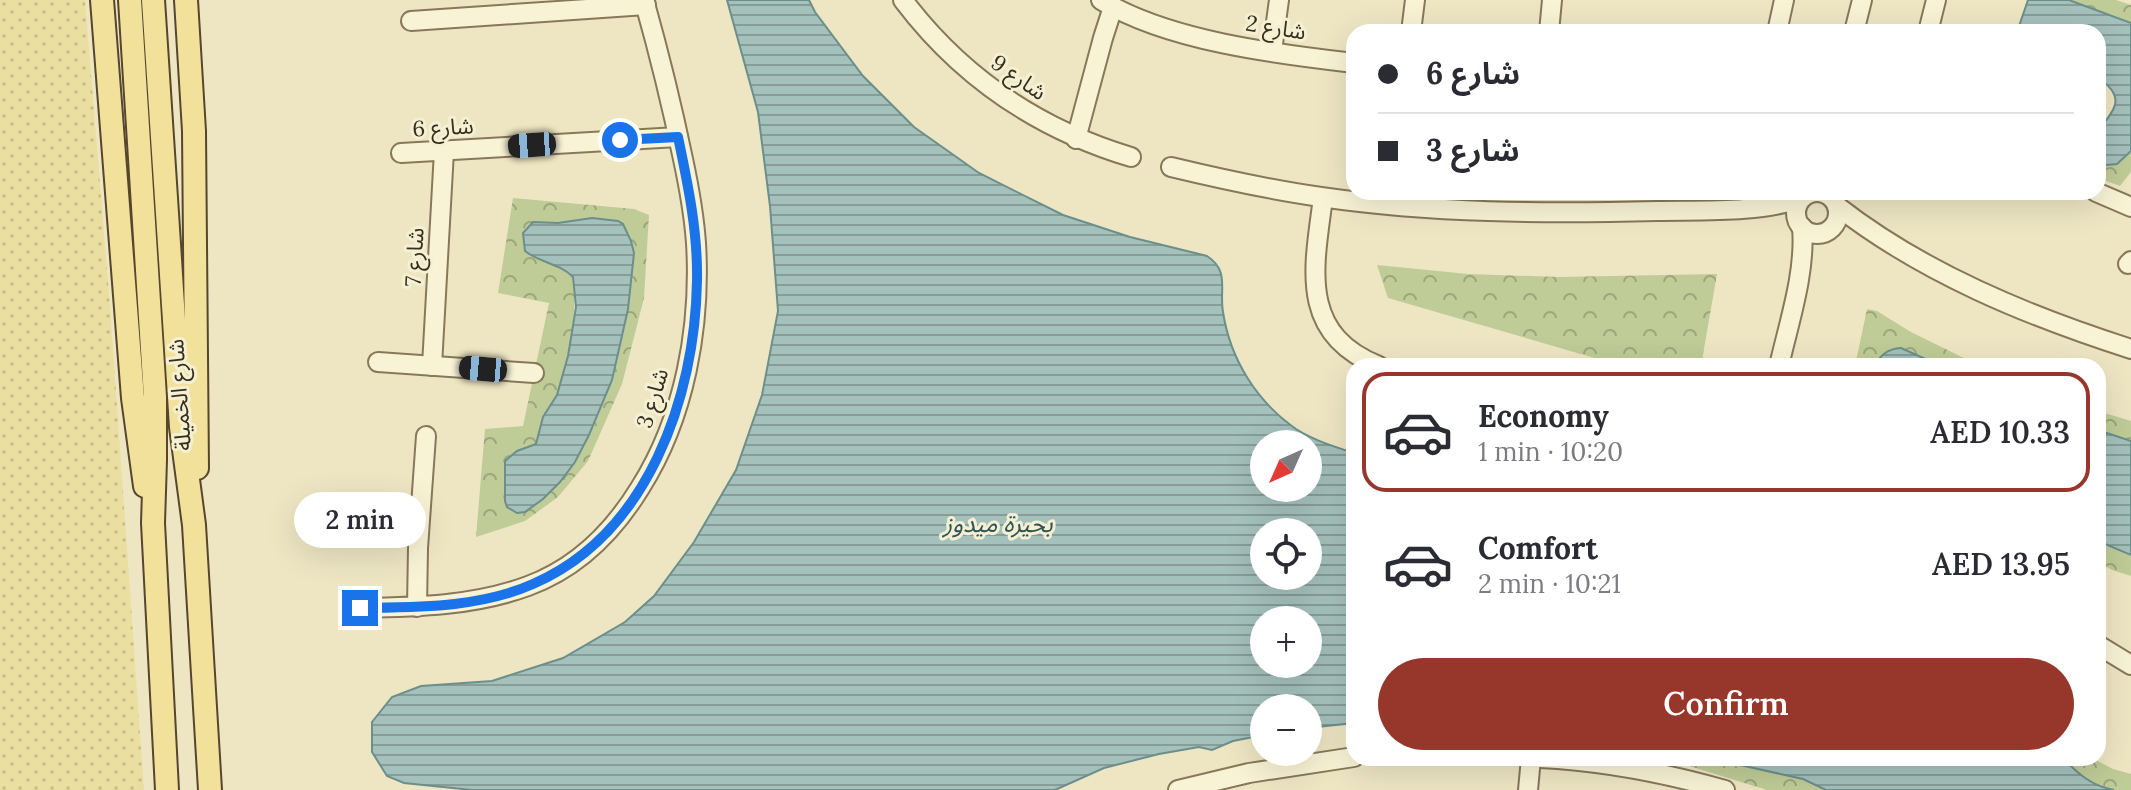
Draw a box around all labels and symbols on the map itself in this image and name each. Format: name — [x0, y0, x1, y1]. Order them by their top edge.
street label: شارع 2 — [1243, 8, 1308, 49]
street label: شارع 9 — [984, 48, 1052, 109]
street label: شارع 6 — [412, 111, 475, 146]
route start — [602, 122, 638, 158]
car — [507, 131, 557, 159]
street label: شارع 7 — [398, 227, 433, 287]
street label: شارع الخميلة — [161, 338, 200, 452]
car — [458, 355, 508, 383]
street label: شارع 3 — [630, 365, 677, 432]
north arrow — [1250, 430, 1322, 502]
callout: 2 min — [294, 492, 426, 548]
water label: بحيرة ميدوز — [941, 508, 1053, 539]
route end — [342, 590, 378, 626]

